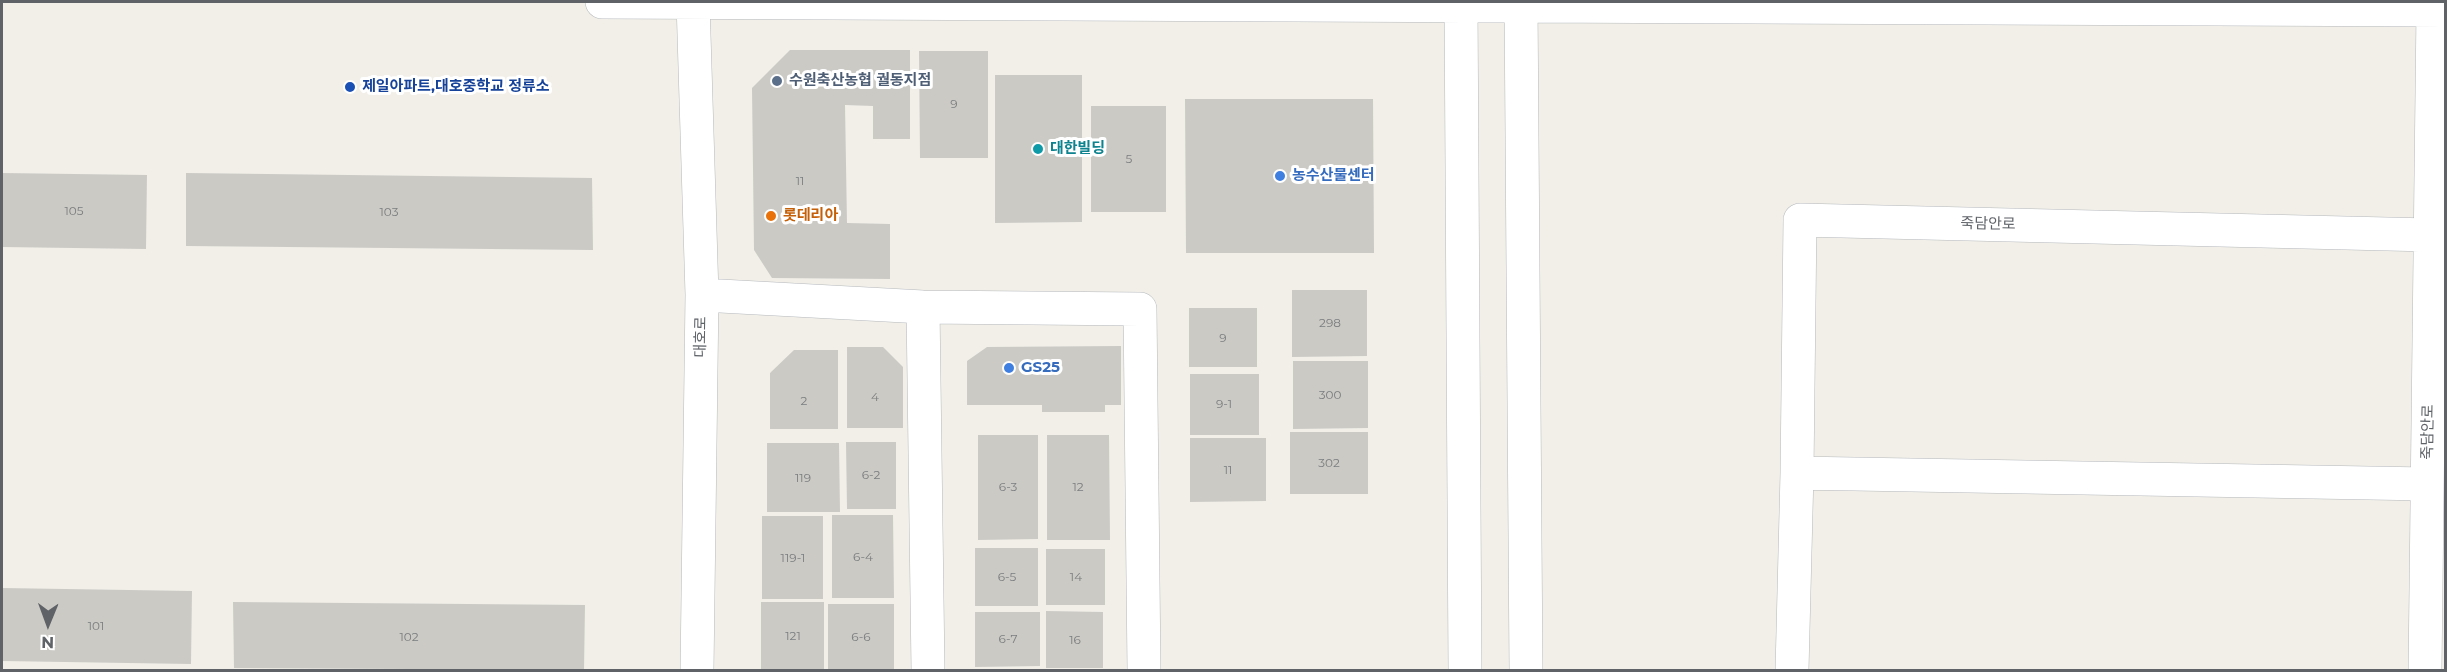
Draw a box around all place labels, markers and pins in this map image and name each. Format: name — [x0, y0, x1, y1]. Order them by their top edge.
place label: 수원축산농협 궐동지점 — [789, 72, 931, 90]
marker: 수원축산농협 궐동지점 — [770, 74, 784, 88]
place label: 제일아파트,대호중학교 정류소 — [362, 78, 550, 96]
marker: 제일아파트,대호중학교 정류소 — [343, 80, 357, 94]
place label: 대한빌딩 — [1050, 140, 1105, 158]
marker: 대한빌딩 — [1031, 142, 1045, 156]
place label: 농수산물센터 — [1292, 167, 1375, 185]
marker: 농수산물센터 — [1273, 169, 1287, 183]
place label: 롯데리아 — [783, 207, 838, 225]
marker: 롯데리아 — [764, 209, 778, 223]
place label: GS25 — [1021, 359, 1060, 377]
marker: GS25 — [1002, 361, 1016, 375]

